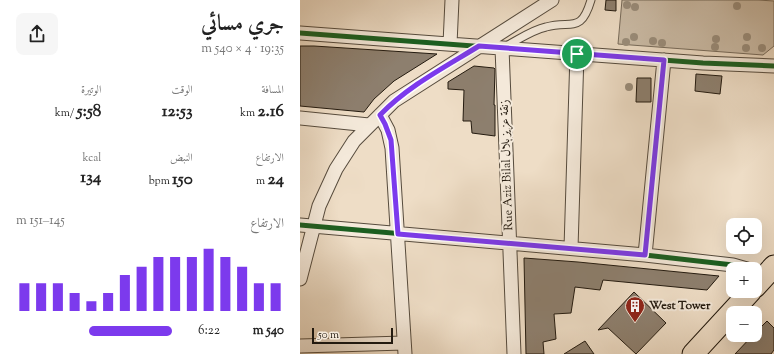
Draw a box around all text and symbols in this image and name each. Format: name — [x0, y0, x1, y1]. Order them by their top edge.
text: جري مسائي — [201, 9, 284, 41]
button: share — [16, 13, 58, 55]
pin — [560, 37, 594, 71]
text: 19:35 · 4 × 540 m — [201, 40, 284, 58]
icon: arrive — [566, 43, 588, 65]
text: الوتيرة — [81, 82, 101, 98]
text: الوقت — [172, 82, 193, 98]
text: المسافة — [262, 82, 284, 98]
street label: Rue Aziz Bilal زنقة عزيز بلال — [496, 99, 518, 231]
text: 5:58 — [77, 100, 101, 124]
text: 12:53 — [162, 100, 193, 124]
text: 2.16 — [258, 100, 284, 124]
text: /km — [55, 105, 77, 121]
text: km — [240, 105, 258, 121]
text: kcal — [82, 150, 101, 166]
text: النبض — [170, 150, 193, 166]
text: الارتفاع — [255, 150, 284, 166]
text: 134 — [80, 166, 101, 190]
text: 150 — [172, 168, 193, 192]
text: 24 — [267, 168, 284, 192]
text: bpm — [149, 173, 172, 189]
text: m — [256, 173, 267, 189]
text: 145–151 m — [16, 212, 65, 230]
text: الارتفاع — [250, 215, 284, 233]
map controls — [726, 218, 762, 342]
button: locate — [726, 218, 762, 254]
button: + — [726, 262, 762, 298]
building icon: West Tower — [624, 295, 646, 323]
place label: West Tower — [648, 297, 711, 315]
button: − — [726, 306, 762, 342]
text: 6:22 — [198, 322, 220, 340]
text: 540 m — [253, 322, 284, 340]
scale bar — [312, 326, 393, 345]
text: 50 m — [318, 327, 339, 343]

